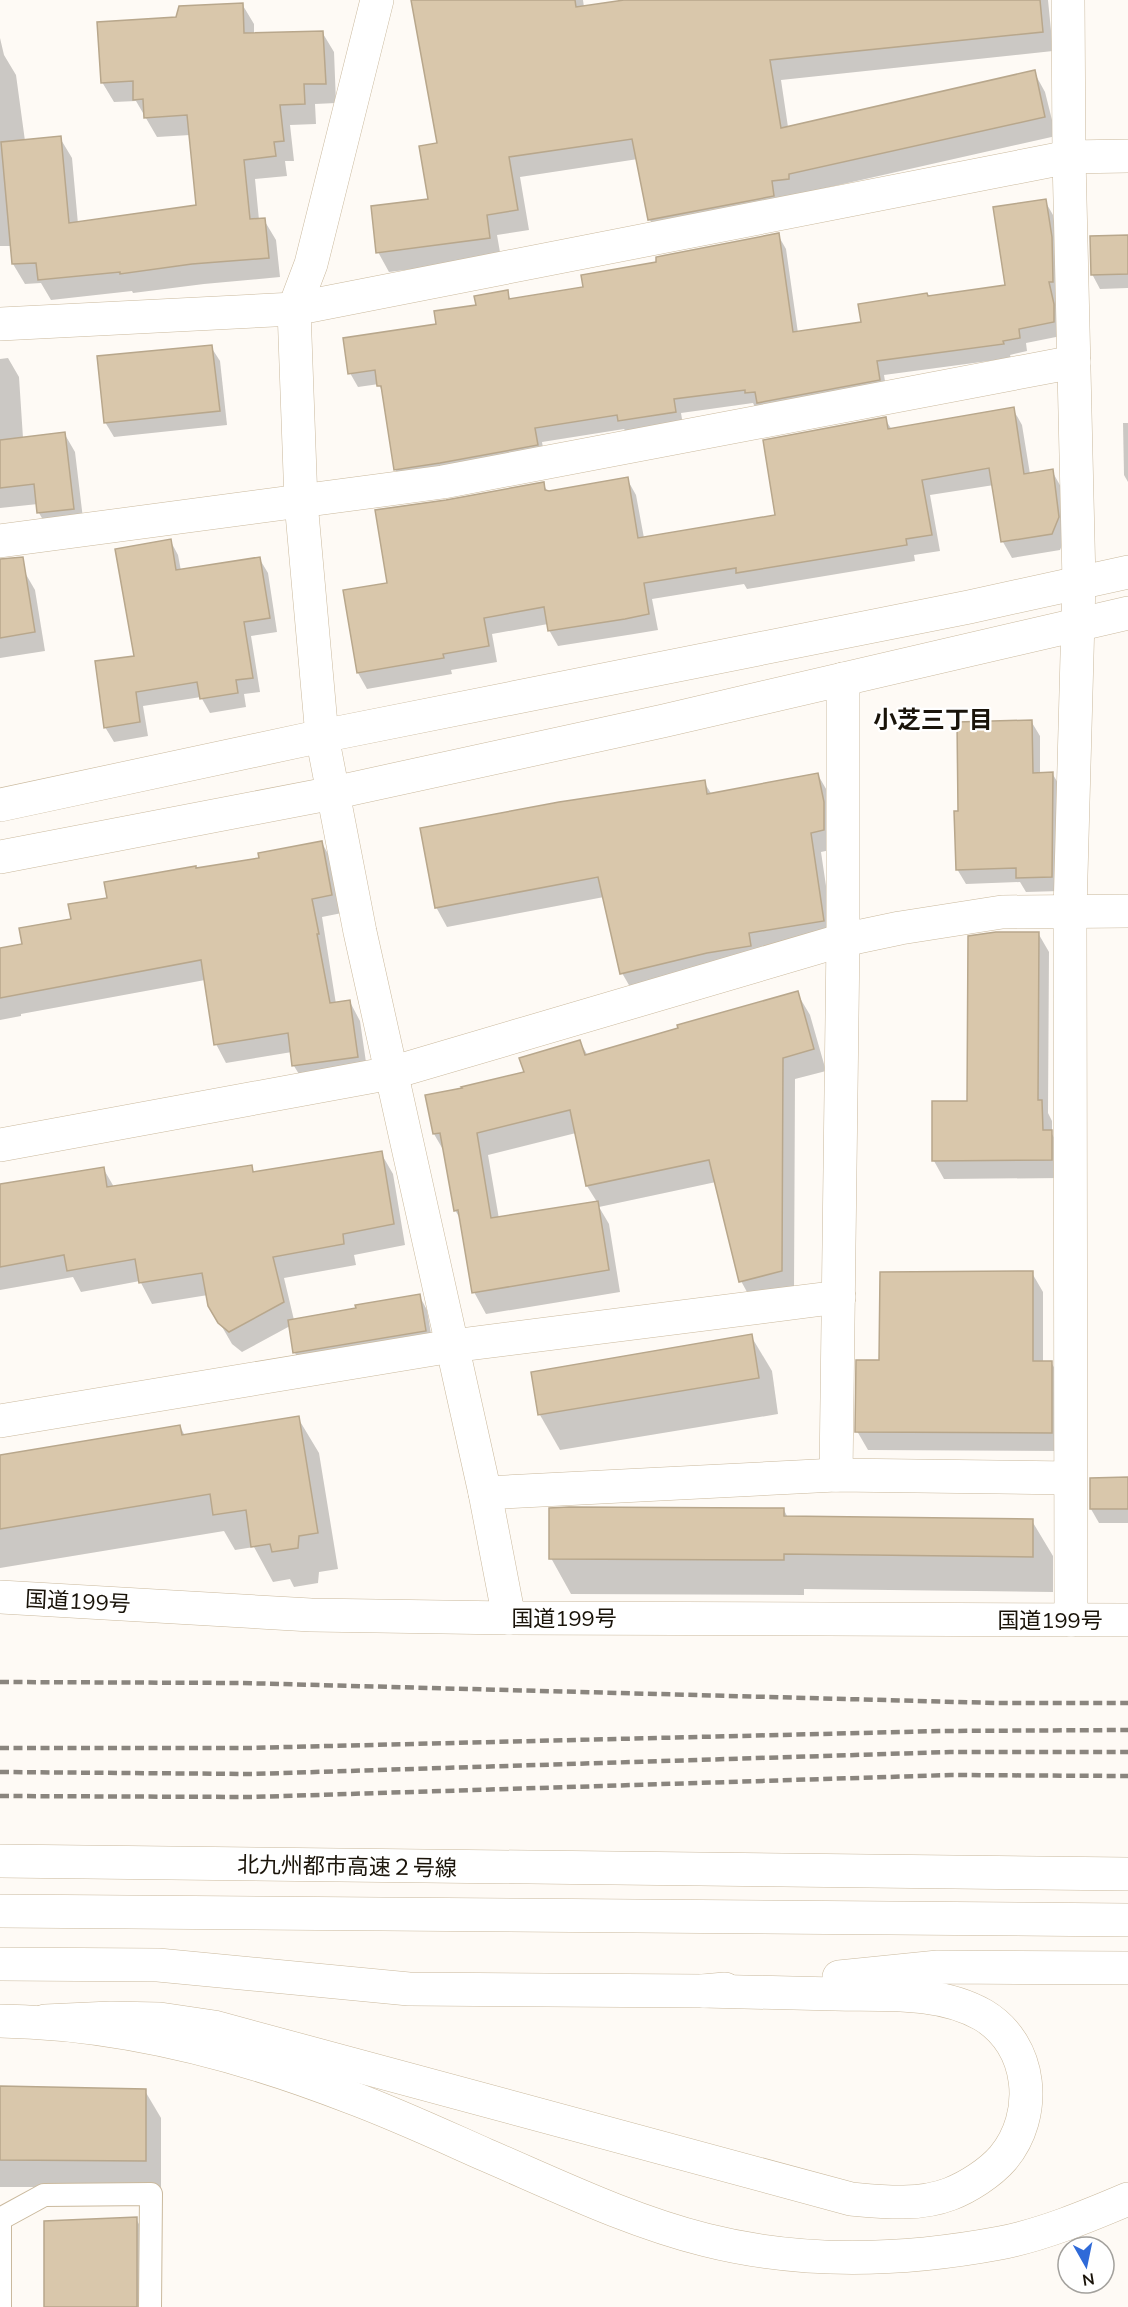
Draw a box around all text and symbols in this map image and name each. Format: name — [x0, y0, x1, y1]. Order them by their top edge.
district label: 小芝三丁目 — [873, 704, 993, 734]
street label: 国道199号 — [25, 1584, 131, 1618]
street label: 国道199号 — [511, 1604, 617, 1632]
street label: 国道199号 — [997, 1606, 1103, 1634]
street label: 北九州都市高速２号線 — [237, 1850, 457, 1882]
north arrow — [1056, 2235, 1116, 2295]
text: N — [1081, 2269, 1096, 2291]

